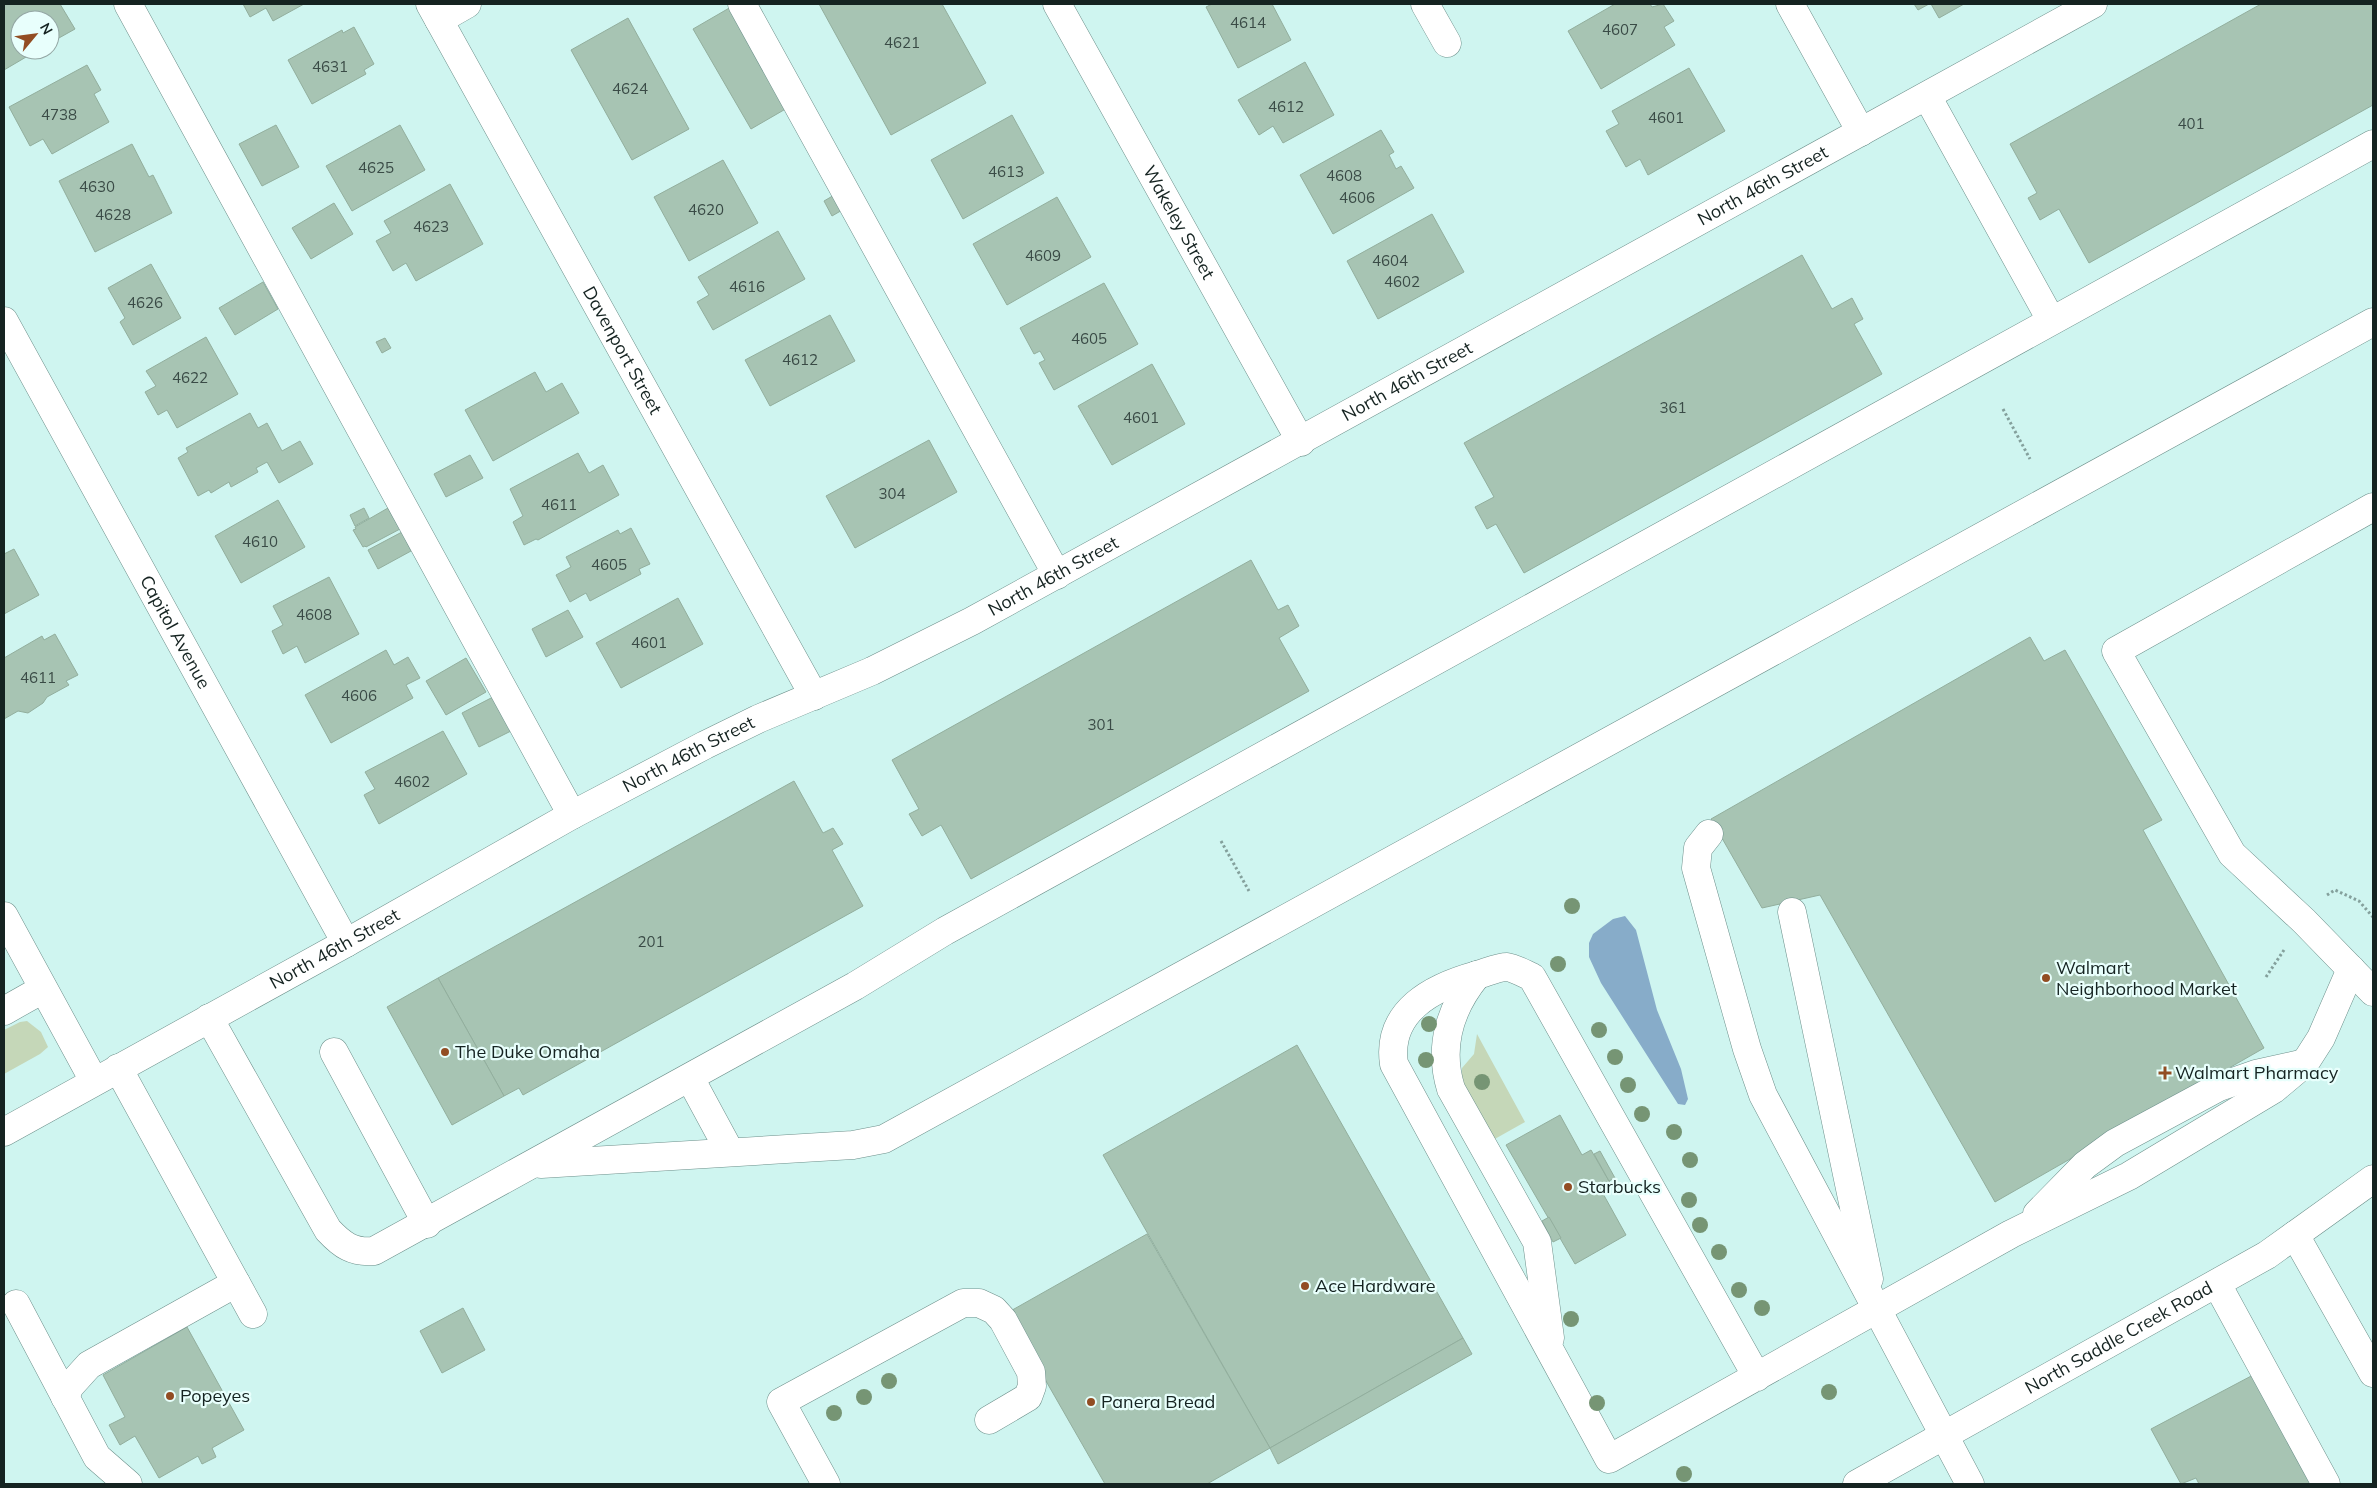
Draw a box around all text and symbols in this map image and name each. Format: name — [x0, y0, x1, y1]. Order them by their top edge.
north arrow — [10, 10, 60, 60]
house number: 4614 — [1230, 13, 1266, 32]
text: N — [36, 20, 57, 38]
house number: 4607 — [1602, 20, 1638, 39]
house number: 4621 — [884, 33, 920, 52]
house number: 4631 — [312, 57, 348, 76]
house number: 4624 — [612, 79, 648, 98]
house number: 4612 — [1268, 97, 1304, 116]
house number: 4738 — [41, 105, 77, 124]
house number: 4601 — [1648, 108, 1684, 127]
house number: 401 — [2177, 114, 2205, 133]
street label: North 46th Street — [1693, 140, 1832, 230]
house number: 4625 — [358, 158, 394, 177]
street label: Wakeley Street — [1138, 161, 1220, 283]
house number: 4613 — [988, 162, 1024, 181]
house number: 4608 — [1326, 166, 1362, 185]
house number: 4630 — [79, 177, 115, 196]
house number: 4606 — [1339, 188, 1375, 207]
house number: 4620 — [688, 200, 724, 219]
house number: 4628 — [95, 205, 131, 224]
house number: 4623 — [413, 217, 449, 236]
house number: 4609 — [1025, 246, 1061, 265]
house number: 4604 — [1372, 251, 1408, 270]
house number: 4602 — [1384, 272, 1420, 291]
house number: 4616 — [729, 277, 765, 296]
street label: Davenport Street — [578, 282, 667, 418]
house number: 4626 — [127, 293, 163, 312]
house number: 4605 — [1071, 329, 1107, 348]
street label: North 46th Street — [1338, 336, 1476, 426]
house number: 4612 — [782, 350, 818, 369]
house number: 4622 — [172, 368, 208, 387]
house number: 361 — [1659, 398, 1687, 417]
house number: 4601 — [1123, 408, 1159, 427]
house number: 304 — [878, 484, 906, 503]
house number: 4611 — [541, 495, 577, 514]
street label: North 46th Street — [984, 531, 1122, 621]
house number: 4610 — [242, 532, 278, 551]
house number: 4605 — [591, 555, 627, 574]
street label: Capitol Avenue — [135, 571, 216, 693]
house number: 4608 — [296, 605, 332, 624]
house number: 4601 — [631, 633, 667, 652]
house number: 4611 — [20, 668, 56, 687]
house number: 4606 — [341, 686, 377, 705]
street label: North 46th Street — [618, 710, 758, 797]
house number: 301 — [1087, 715, 1115, 734]
house number: 4602 — [394, 772, 430, 791]
street label: North 46th Street — [265, 903, 404, 994]
house number: 201 — [637, 932, 665, 951]
place label: Walmart Neighborhood Market — [2056, 956, 2237, 1000]
marker: Walmart Neighborhood Market — [2040, 972, 2052, 984]
place label: The Duke Omaha — [455, 1040, 600, 1063]
marker: The Duke Omaha — [439, 1046, 451, 1058]
place label: Walmart Pharmacy — [2175, 1061, 2339, 1084]
marker: Walmart Pharmacy — [2159, 1067, 2171, 1079]
place label: Starbucks — [1578, 1175, 1661, 1198]
marker: Starbucks — [1562, 1181, 1574, 1193]
place label: Ace Hardware — [1315, 1274, 1436, 1297]
street label: North Saddle Creek Road — [2021, 1276, 2217, 1399]
marker: Ace Hardware — [1299, 1280, 1311, 1292]
place label: Popeyes — [180, 1384, 250, 1407]
marker: Popeyes — [164, 1390, 176, 1402]
place label: Panera Bread — [1101, 1390, 1215, 1413]
marker: Panera Bread — [1085, 1396, 1097, 1408]

